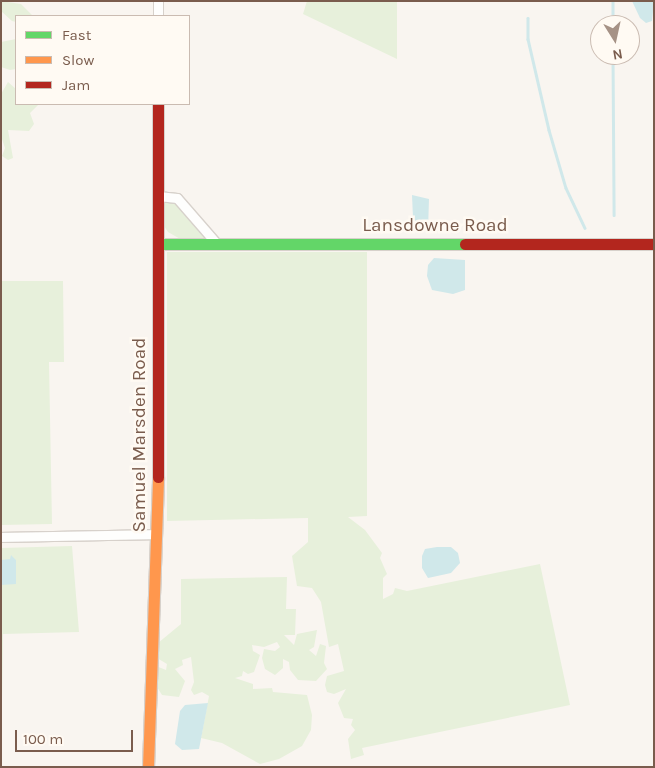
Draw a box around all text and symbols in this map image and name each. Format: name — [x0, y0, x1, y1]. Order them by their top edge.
legend — [15, 15, 190, 105]
north arrow — [590, 15, 640, 65]
text: Fast — [62, 26, 91, 44]
text: N — [611, 45, 624, 64]
text: Slow — [62, 51, 94, 69]
text: Jam — [62, 76, 90, 94]
street label: Lansdowne Road — [362, 215, 508, 237]
street label: Samuel Marsden Road — [129, 338, 151, 532]
scale bar — [18, 720, 135, 752]
text: 100 m — [23, 730, 63, 748]

